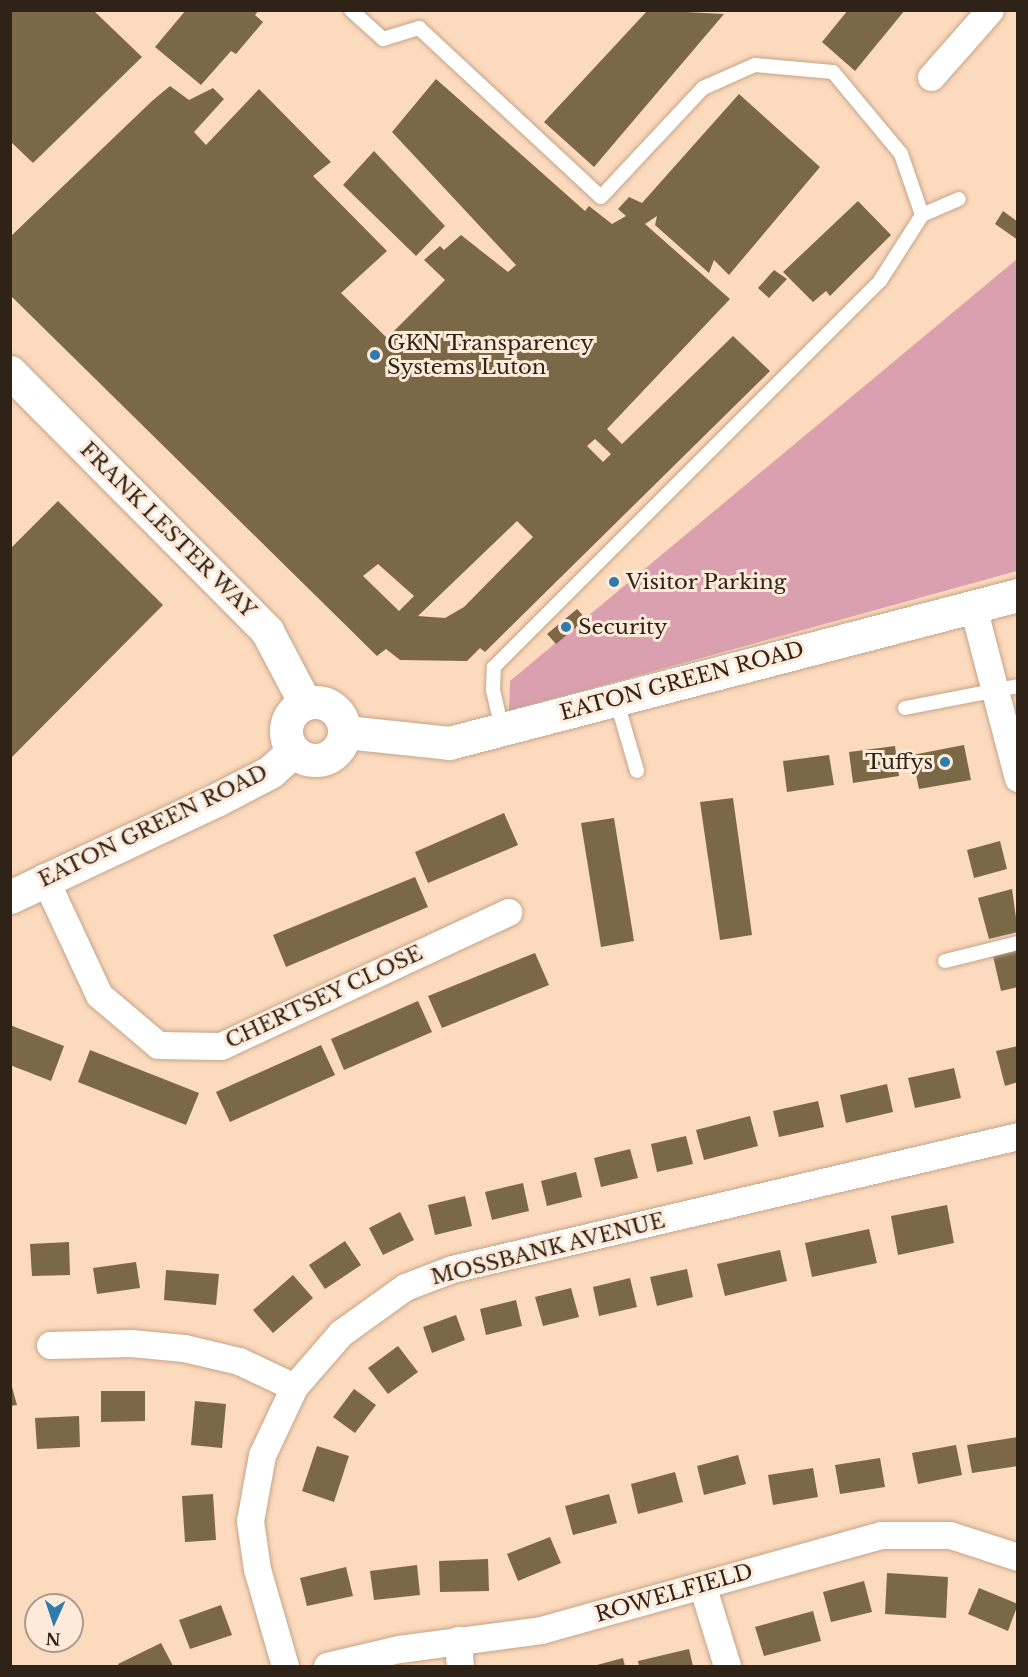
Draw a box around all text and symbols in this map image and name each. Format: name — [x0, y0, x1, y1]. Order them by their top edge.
place label: GKN Transparency Systems Luton — [387, 330, 594, 380]
marker: GKN Transparency Systems Luton — [368, 348, 382, 362]
street label: FRANK LESTER WAY — [74, 436, 262, 624]
place label: Visitor Parking — [626, 569, 787, 595]
marker: Visitor Parking — [607, 575, 621, 589]
place label: Security — [578, 614, 667, 640]
marker: Security — [559, 620, 573, 634]
street label: EATON GREEN ROAD — [557, 636, 807, 726]
place label: Tuffys — [865, 749, 933, 775]
marker: Tuffys — [938, 755, 952, 769]
street label: EATON GREEN ROAD — [34, 760, 272, 892]
street label: CHERTSEY CLOSE — [221, 940, 427, 1054]
street label: MOSSBANK AVENUE — [428, 1208, 668, 1290]
street label: ROWELFIELD — [592, 1558, 756, 1628]
north arrow — [24, 1593, 84, 1653]
text: N — [45, 1629, 61, 1649]

